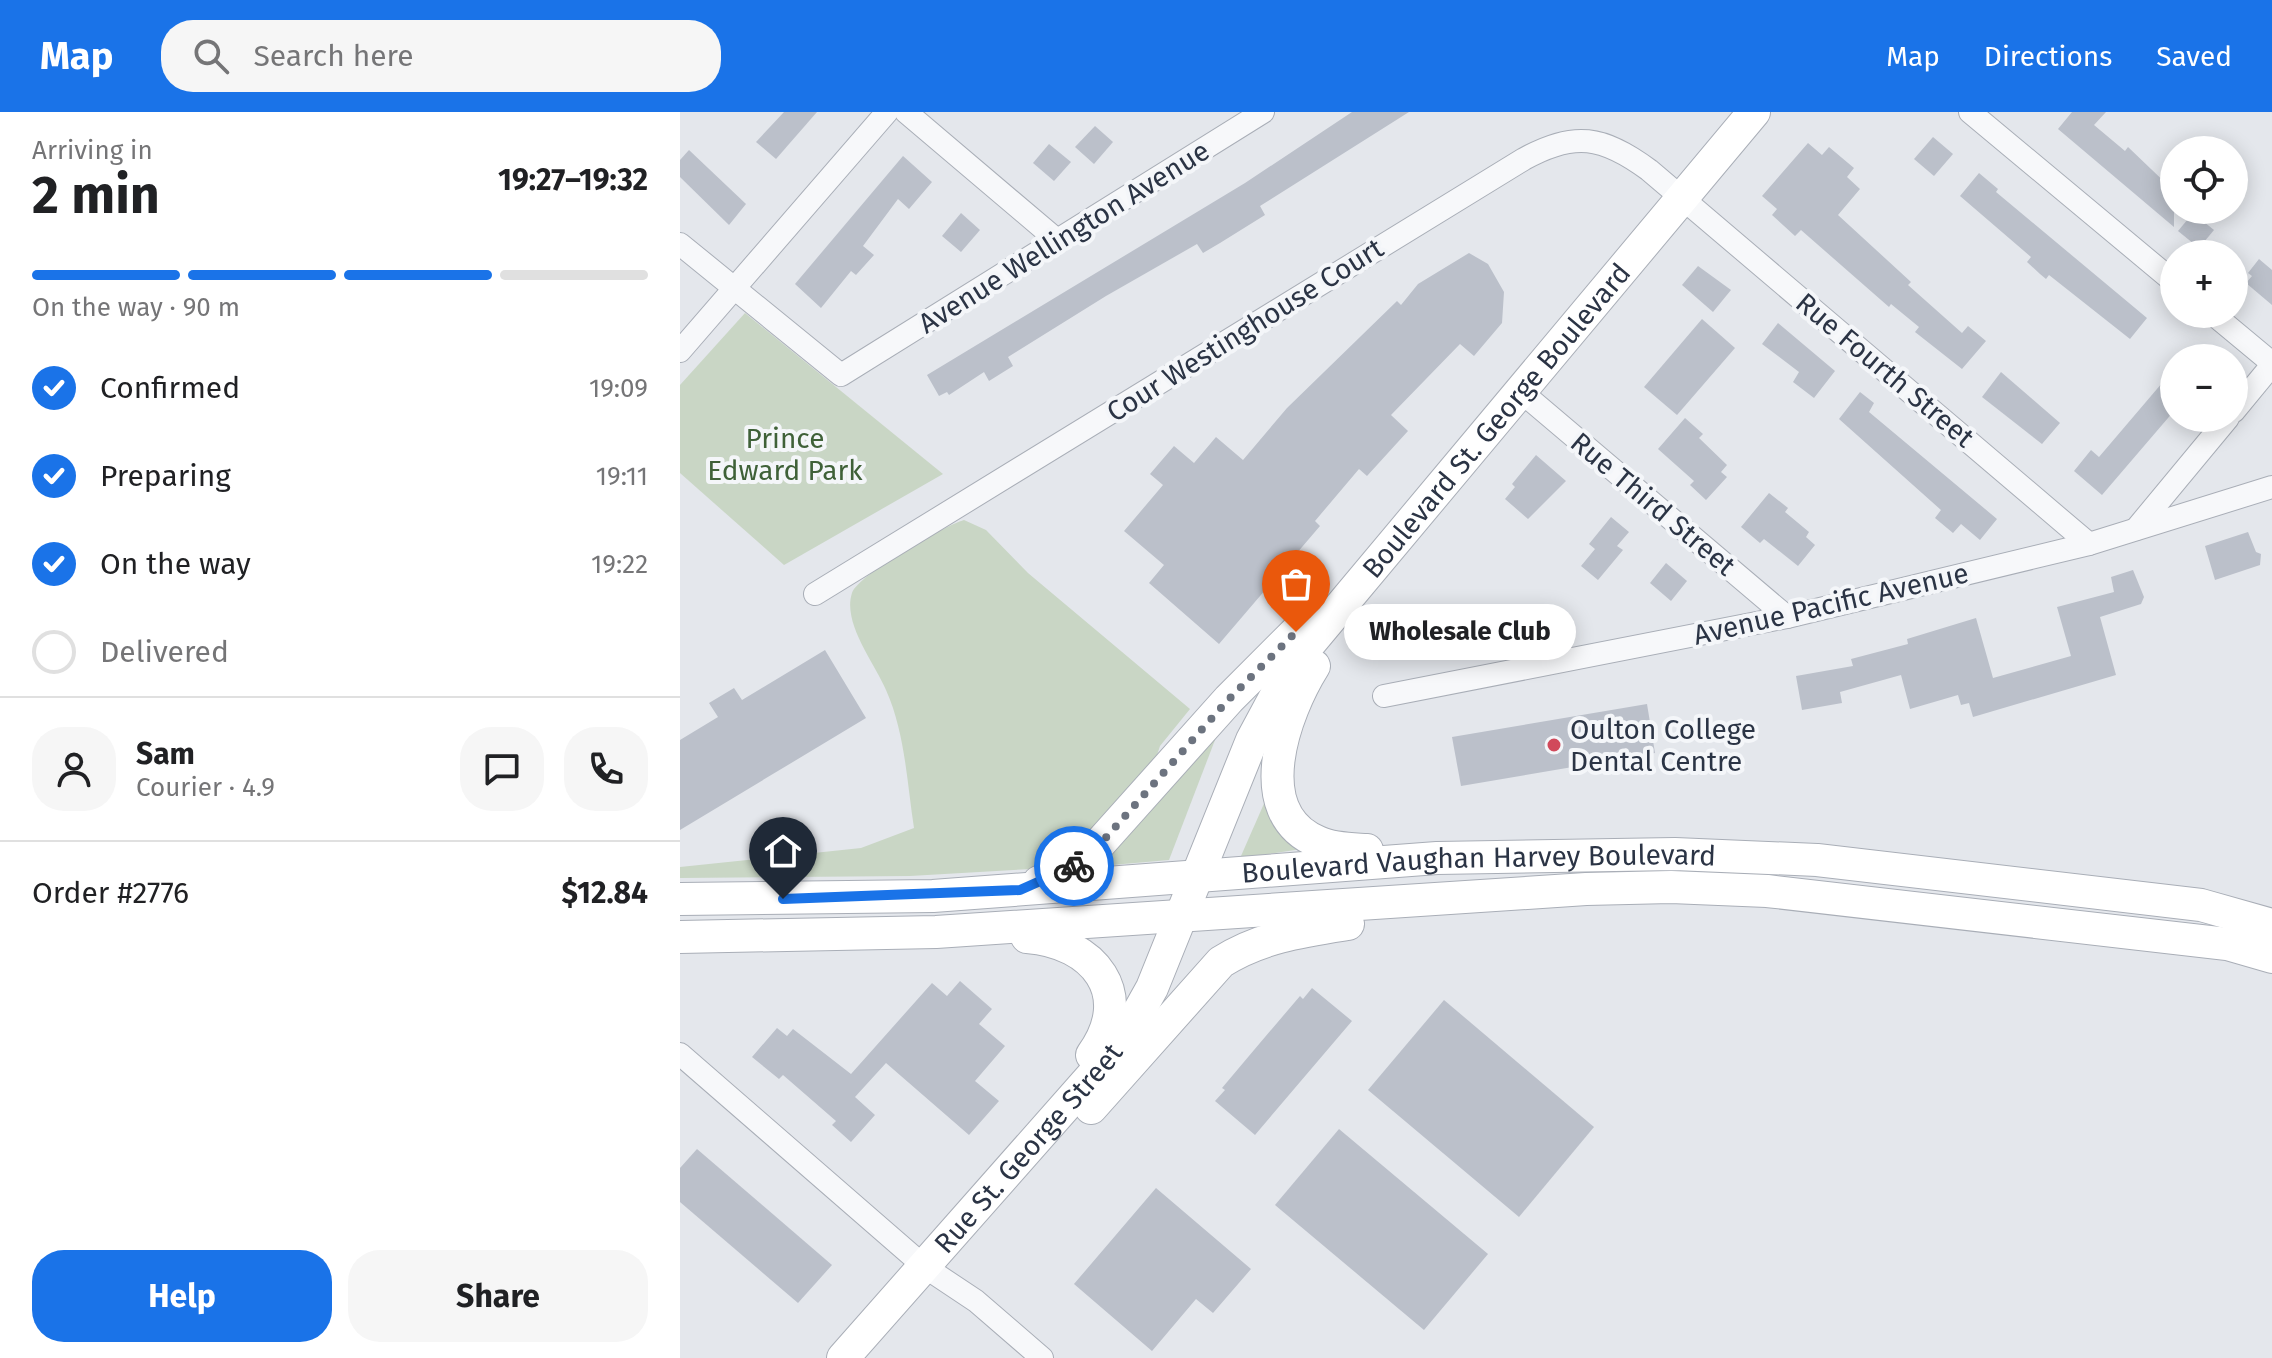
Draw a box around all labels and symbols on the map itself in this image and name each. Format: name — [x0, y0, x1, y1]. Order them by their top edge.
street label: Avenue Wellington Avenue — [913, 134, 1215, 340]
street label: Cour Westinghouse Court — [1101, 231, 1390, 429]
street label: Boulevard St. George Boulevard — [1355, 256, 1637, 584]
street label: Rue Fourth Street — [1789, 286, 1981, 455]
park label: Prince Edward Park — [707, 422, 863, 487]
street label: Rue Third Street — [1564, 426, 1743, 583]
pin — [1262, 550, 1330, 632]
street label: Avenue Pacific Avenue — [1690, 556, 1972, 652]
callout: Wholesale Club — [1344, 604, 1576, 660]
place label: Oulton College Dental Centre — [1570, 713, 1756, 778]
marker: Oulton College Dental Centre — [1545, 736, 1563, 754]
pin — [749, 817, 817, 899]
courier — [1034, 826, 1114, 906]
street label: Boulevard Vaughan Harvey Boulevard — [1240, 837, 1717, 889]
street label: Rue St. George Street — [927, 1036, 1130, 1260]

